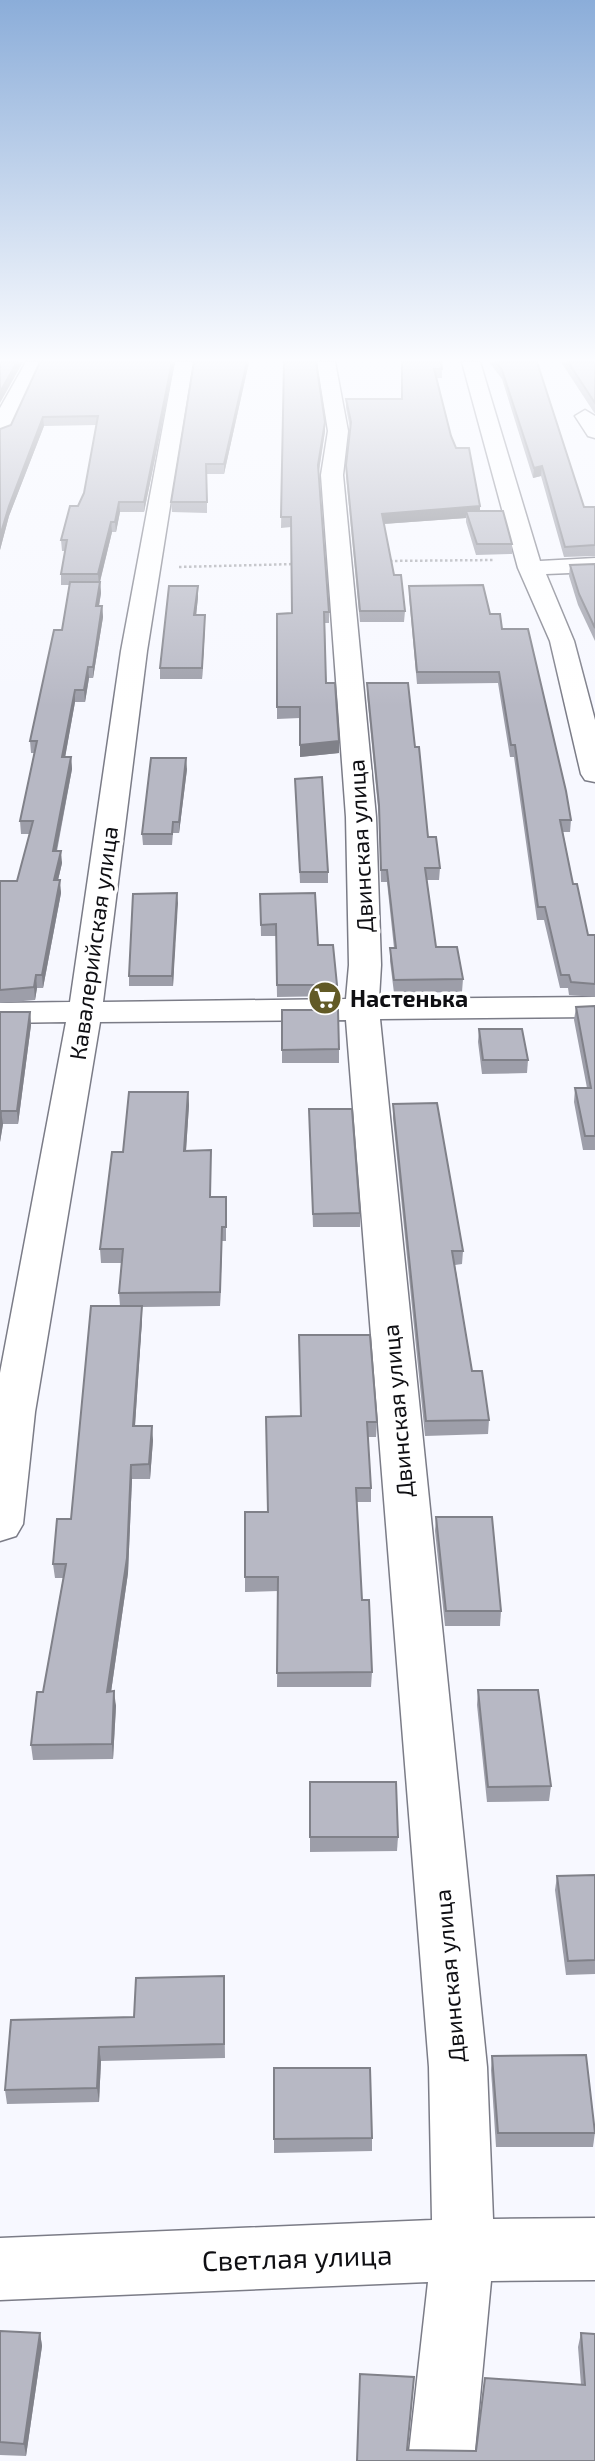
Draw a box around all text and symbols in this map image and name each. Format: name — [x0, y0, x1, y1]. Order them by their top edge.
street label: Двинская улица — [341, 758, 380, 933]
street label: Кавалерийская улица — [63, 824, 124, 1062]
supermarket icon: Настенька — [306, 979, 344, 1017]
place label: Настенька — [350, 984, 468, 1012]
street label: Двинская улица — [375, 1323, 420, 1499]
street label: Двинская улица — [427, 1888, 472, 2064]
street label: Светлая улица — [201, 2237, 393, 2277]

